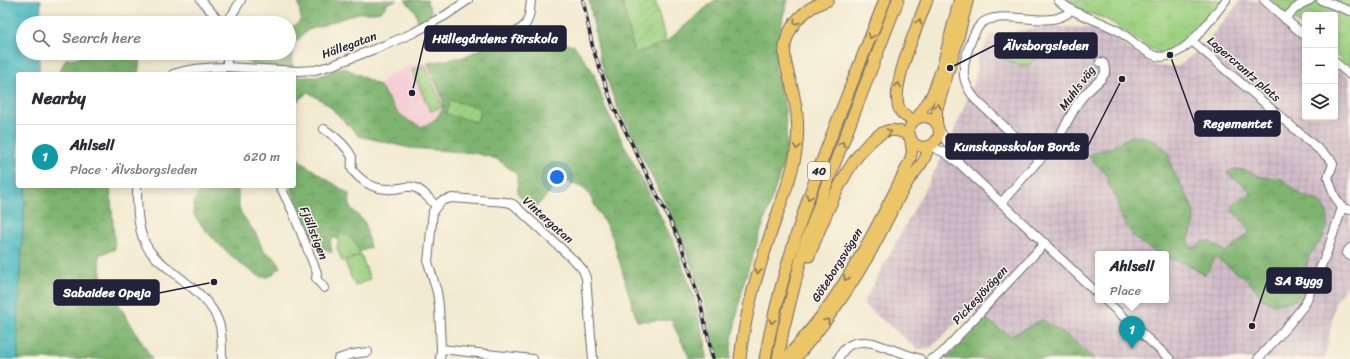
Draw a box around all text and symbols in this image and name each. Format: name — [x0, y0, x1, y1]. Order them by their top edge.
map controls — [1302, 12, 1338, 120]
button: + — [1302, 12, 1338, 48]
search box — [16, 16, 296, 60]
one-way arrow — [794, 17, 801, 24]
one-way arrow — [914, 18, 923, 25]
text: Search here — [62, 25, 141, 51]
street label: Hällegatan — [318, 25, 380, 65]
callout: Hällegårdens förskola — [425, 26, 566, 51]
icon: search — [30, 27, 52, 49]
text: Hällegårdens förskola — [431, 27, 558, 50]
street label: Lagercrantz plats — [1202, 30, 1286, 108]
one-way arrow — [867, 33, 875, 40]
callout: Älvsborgsleden — [995, 33, 1097, 58]
text: Älvsborgsleden — [1002, 34, 1090, 57]
button: − — [1302, 48, 1338, 84]
street label: Muhls väg — [1053, 61, 1101, 115]
one-way arrow — [894, 82, 902, 88]
text: Nearby — [32, 83, 86, 113]
button: layers — [1302, 84, 1338, 120]
one-way arrow — [934, 102, 942, 109]
callout: Regementet — [1195, 111, 1280, 136]
text: Regementet — [1202, 112, 1273, 135]
one-way arrow — [885, 128, 892, 137]
text: Ahlsell — [70, 132, 114, 158]
callout: Kunskapsskolan Borås — [946, 134, 1088, 159]
text: Kunskapsskolan Borås — [953, 135, 1081, 158]
one-way arrow — [838, 141, 846, 148]
one-way arrow — [793, 144, 802, 150]
text: 1 — [42, 145, 48, 168]
text: 620 m — [244, 145, 280, 168]
text: Place · Älvsborgsleden — [70, 158, 197, 181]
road number: 40 — [808, 162, 830, 180]
your location — [547, 167, 567, 187]
street label: Vintergatan — [517, 191, 579, 250]
one-way arrow — [806, 193, 814, 200]
street label: Fjällstigen — [293, 203, 335, 264]
street label: Göteborgsvägen — [805, 223, 869, 307]
popup — [1095, 251, 1169, 303]
text: Ahlsell — [1110, 253, 1154, 279]
street label: Pickesjövägen — [947, 260, 1014, 330]
one-way arrow — [754, 267, 763, 274]
callout: SA Bygg — [1267, 268, 1331, 293]
text: SA Bygg — [1274, 269, 1324, 292]
one-way arrow — [844, 274, 851, 281]
text: Place — [1110, 279, 1141, 302]
callout: Sabaidee Opeja — [54, 280, 159, 305]
text: Sabaidee Opeja — [62, 281, 151, 304]
pin: 1 — [1119, 316, 1145, 349]
one-way arrow — [769, 318, 777, 325]
one-way arrow — [822, 318, 829, 325]

